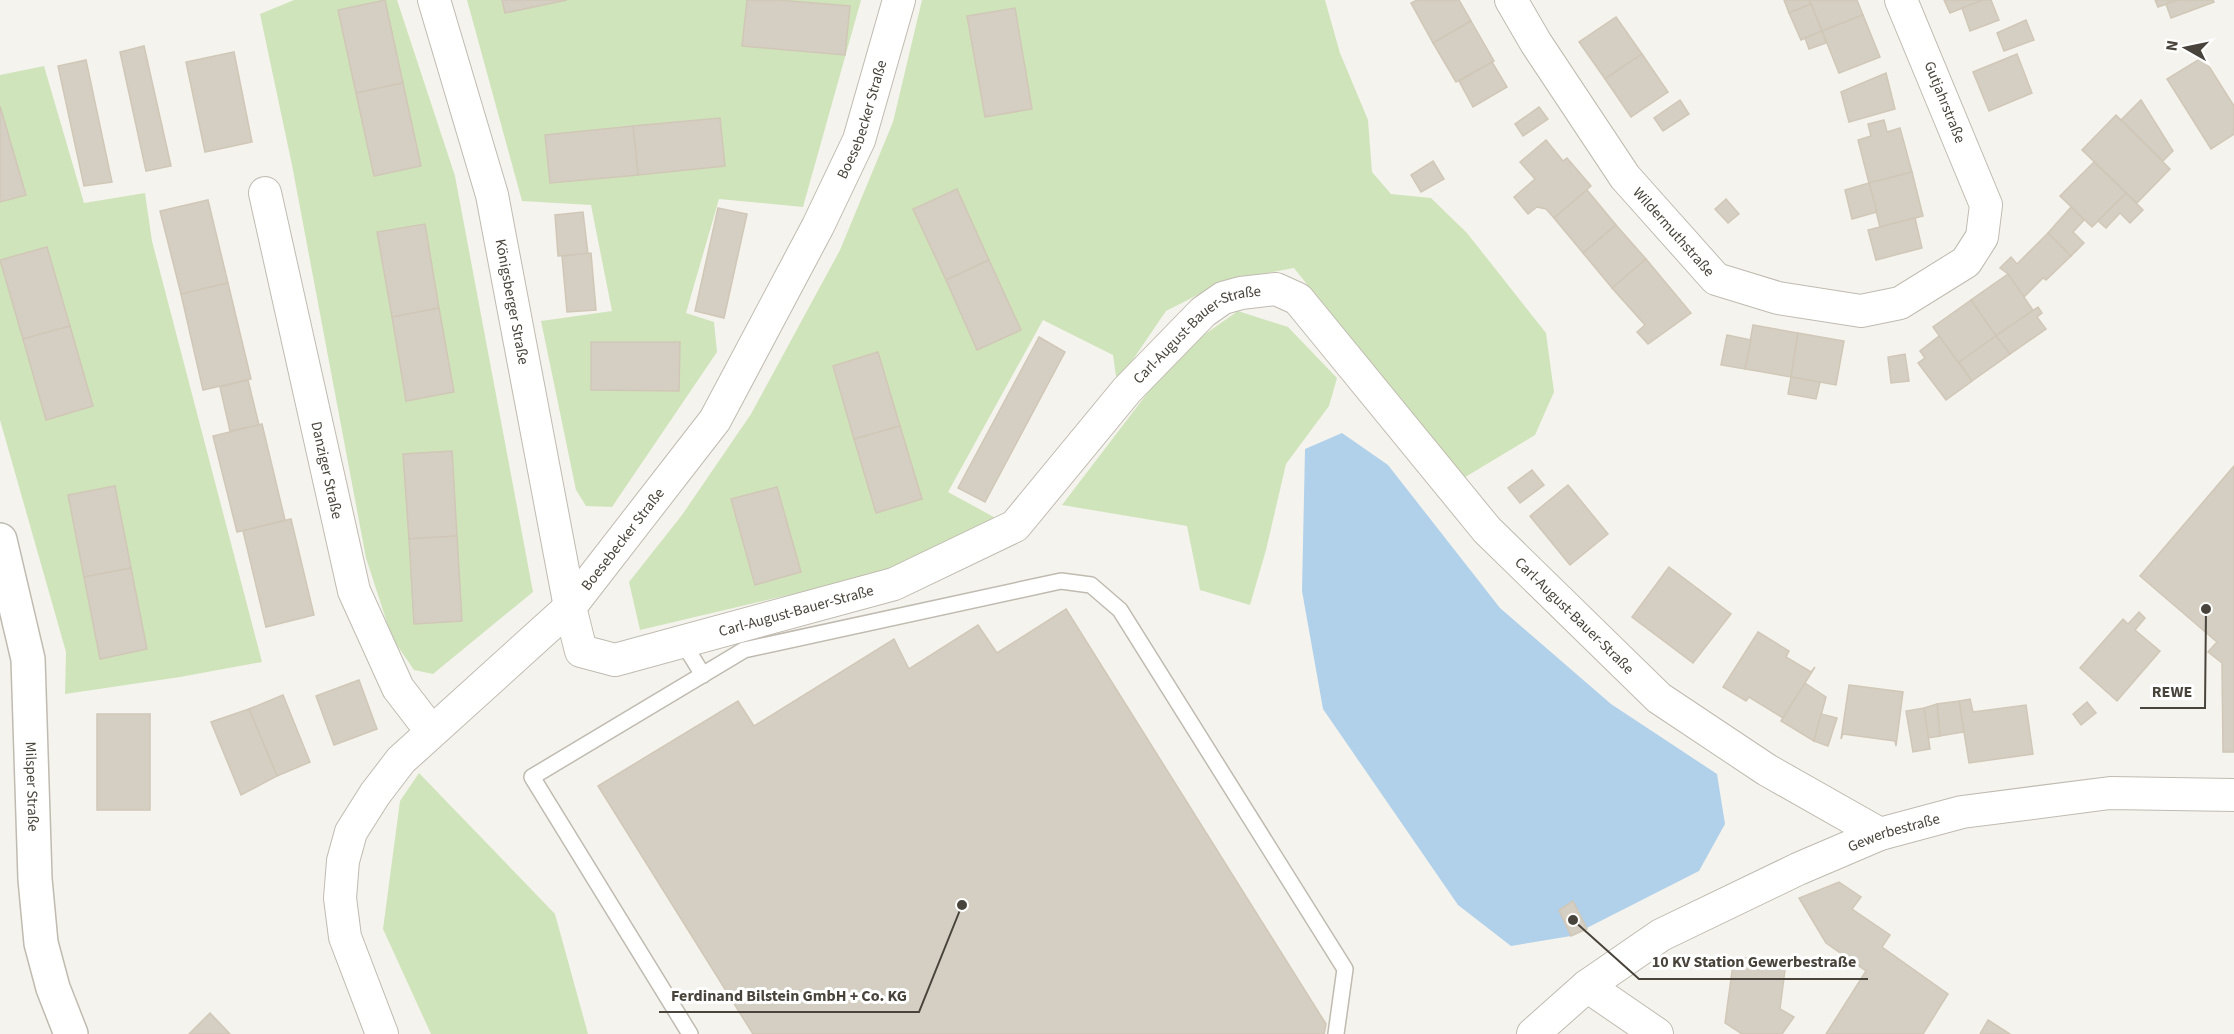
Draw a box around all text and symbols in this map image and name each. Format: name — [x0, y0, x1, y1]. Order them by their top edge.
north arrow — [2156, 18, 2216, 78]
text: N — [2160, 39, 2184, 53]
street label: Boesebecker Straße — [832, 58, 892, 183]
street label: Gutjahrstraße — [1919, 58, 1970, 146]
street label: Wildermuthstraße — [1628, 183, 1719, 282]
street label: Königsberger Straße — [490, 237, 534, 366]
street label: Carl-August-Bauer-Straße — [1128, 281, 1262, 389]
street label: Danziger Straße — [305, 419, 348, 521]
street label: Boesebecker Straße — [577, 484, 670, 595]
street label: Carl-August-Bauer-Straße — [1510, 553, 1639, 679]
street label: Carl-August-Bauer-Straße — [716, 580, 876, 642]
callout: REWE — [2140, 674, 2205, 708]
text: REWE — [2152, 681, 2192, 703]
street label: Milsper Straße — [20, 741, 43, 832]
street label: Gewerbestraße — [1845, 808, 1942, 858]
callout: 10 KV Station Gewerbestraße — [1639, 945, 1868, 979]
text: 10 KV Station Gewerbestraße — [1652, 951, 1856, 973]
callout: Ferdinand Bilstein GmbH + Co. KG — [659, 978, 919, 1012]
text: Ferdinand Bilstein GmbH + Co. KG — [671, 985, 907, 1007]

